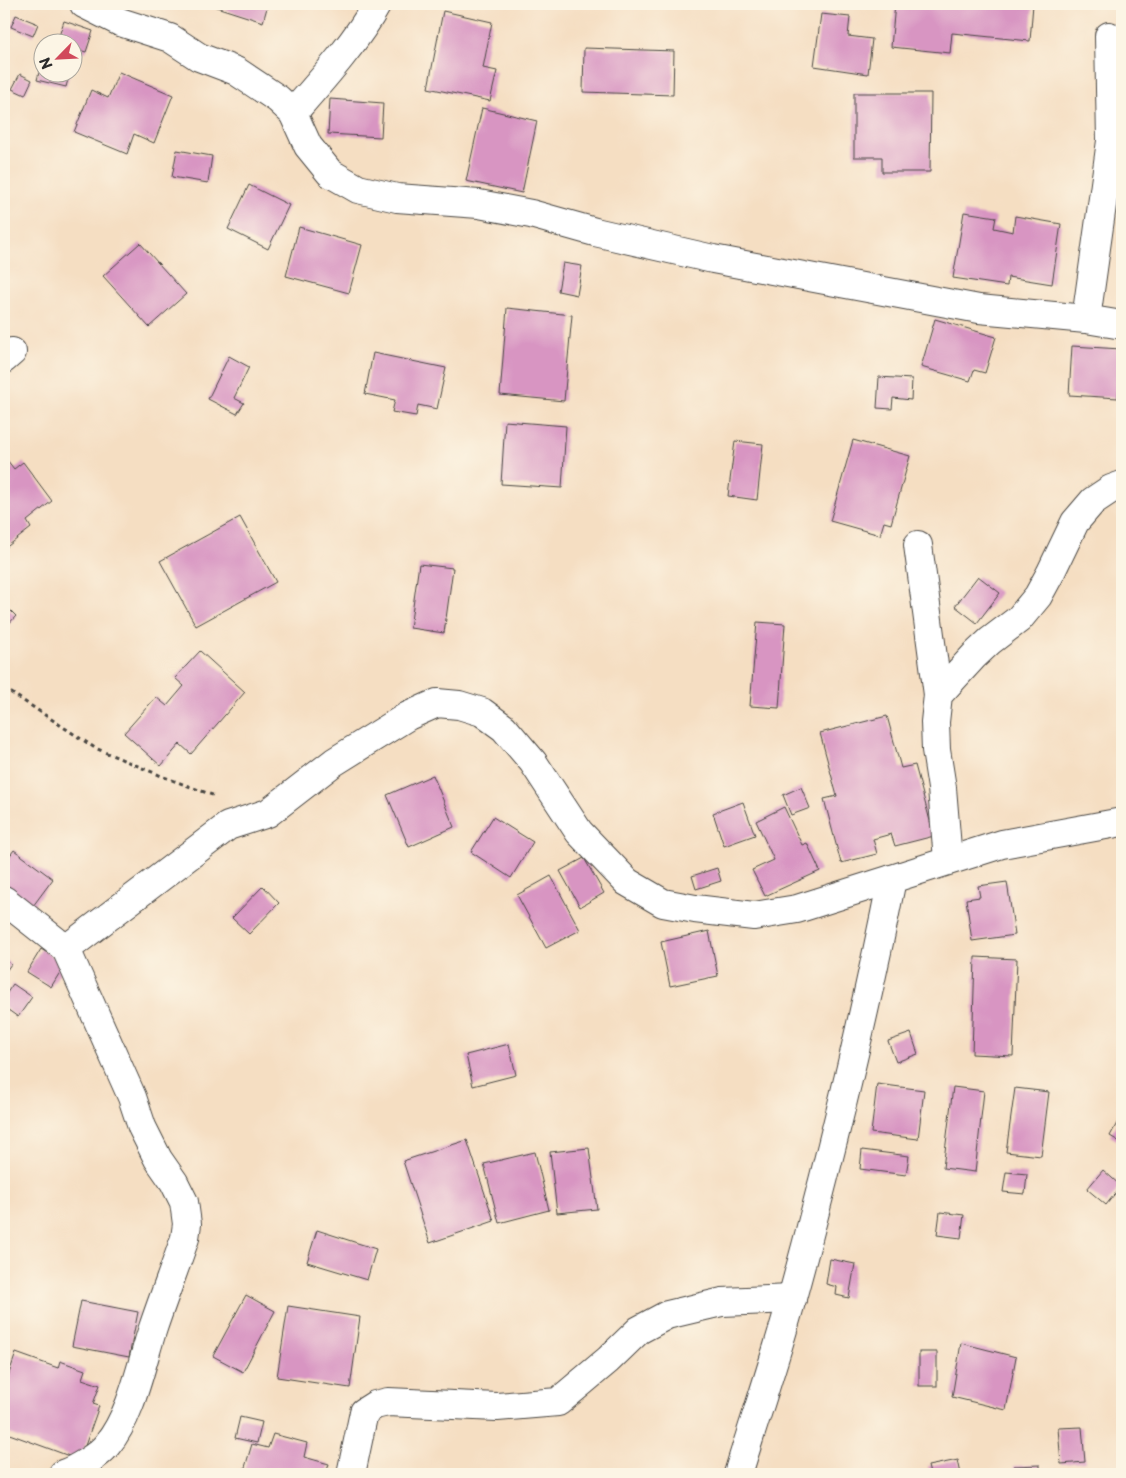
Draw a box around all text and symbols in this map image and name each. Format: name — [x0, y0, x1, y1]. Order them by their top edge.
north arrow — [32, 32, 82, 82]
text: N — [34, 54, 58, 73]

